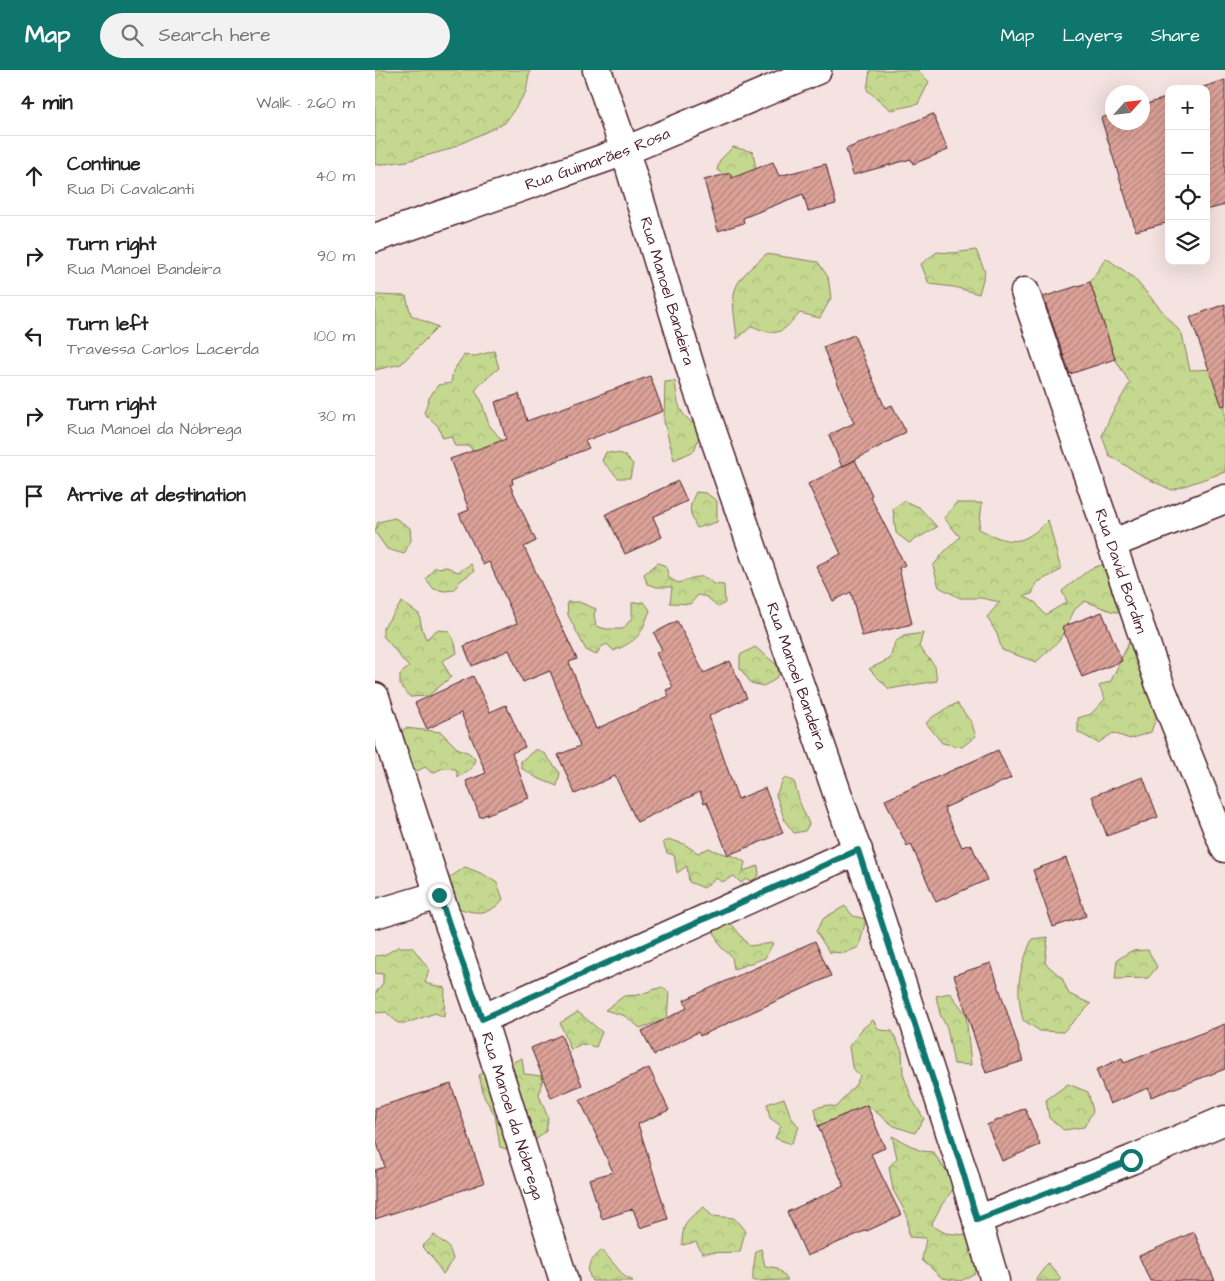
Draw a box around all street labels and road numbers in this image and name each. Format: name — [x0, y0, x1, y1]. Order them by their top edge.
street label: Rua Guimarães Rosa — [522, 122, 673, 196]
street label: Rua Manoel Bandeira — [635, 214, 700, 368]
street label: Rua David Bordim — [1089, 506, 1153, 637]
street label: Rua Manoel Bandeira — [761, 600, 832, 752]
street label: Rua Manoel da Nóbrega — [476, 1029, 549, 1203]

